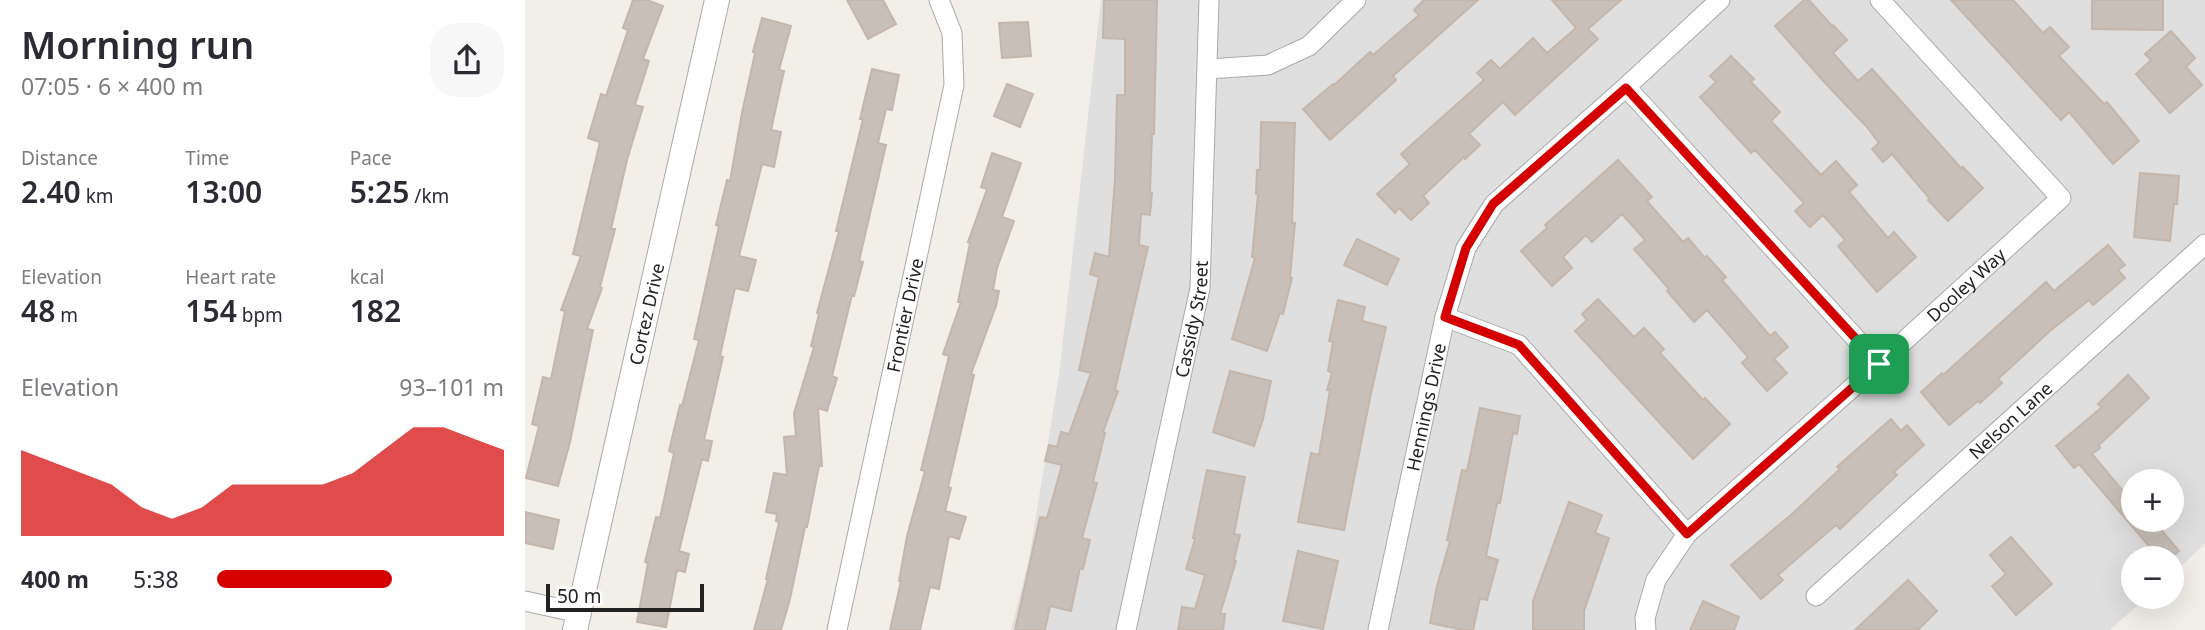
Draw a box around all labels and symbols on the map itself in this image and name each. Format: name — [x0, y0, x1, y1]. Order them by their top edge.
street label: Dooley Way — [1921, 242, 2011, 327]
street label: Frontier Drive — [881, 256, 929, 375]
street label: Cassidy Street — [1169, 260, 1213, 380]
street label: Cortez Drive — [623, 261, 669, 367]
pin — [1849, 334, 1909, 394]
street label: Hennings Drive — [1400, 341, 1451, 473]
street label: Nelson Lane — [1963, 376, 2057, 464]
scale bar — [546, 581, 703, 613]

